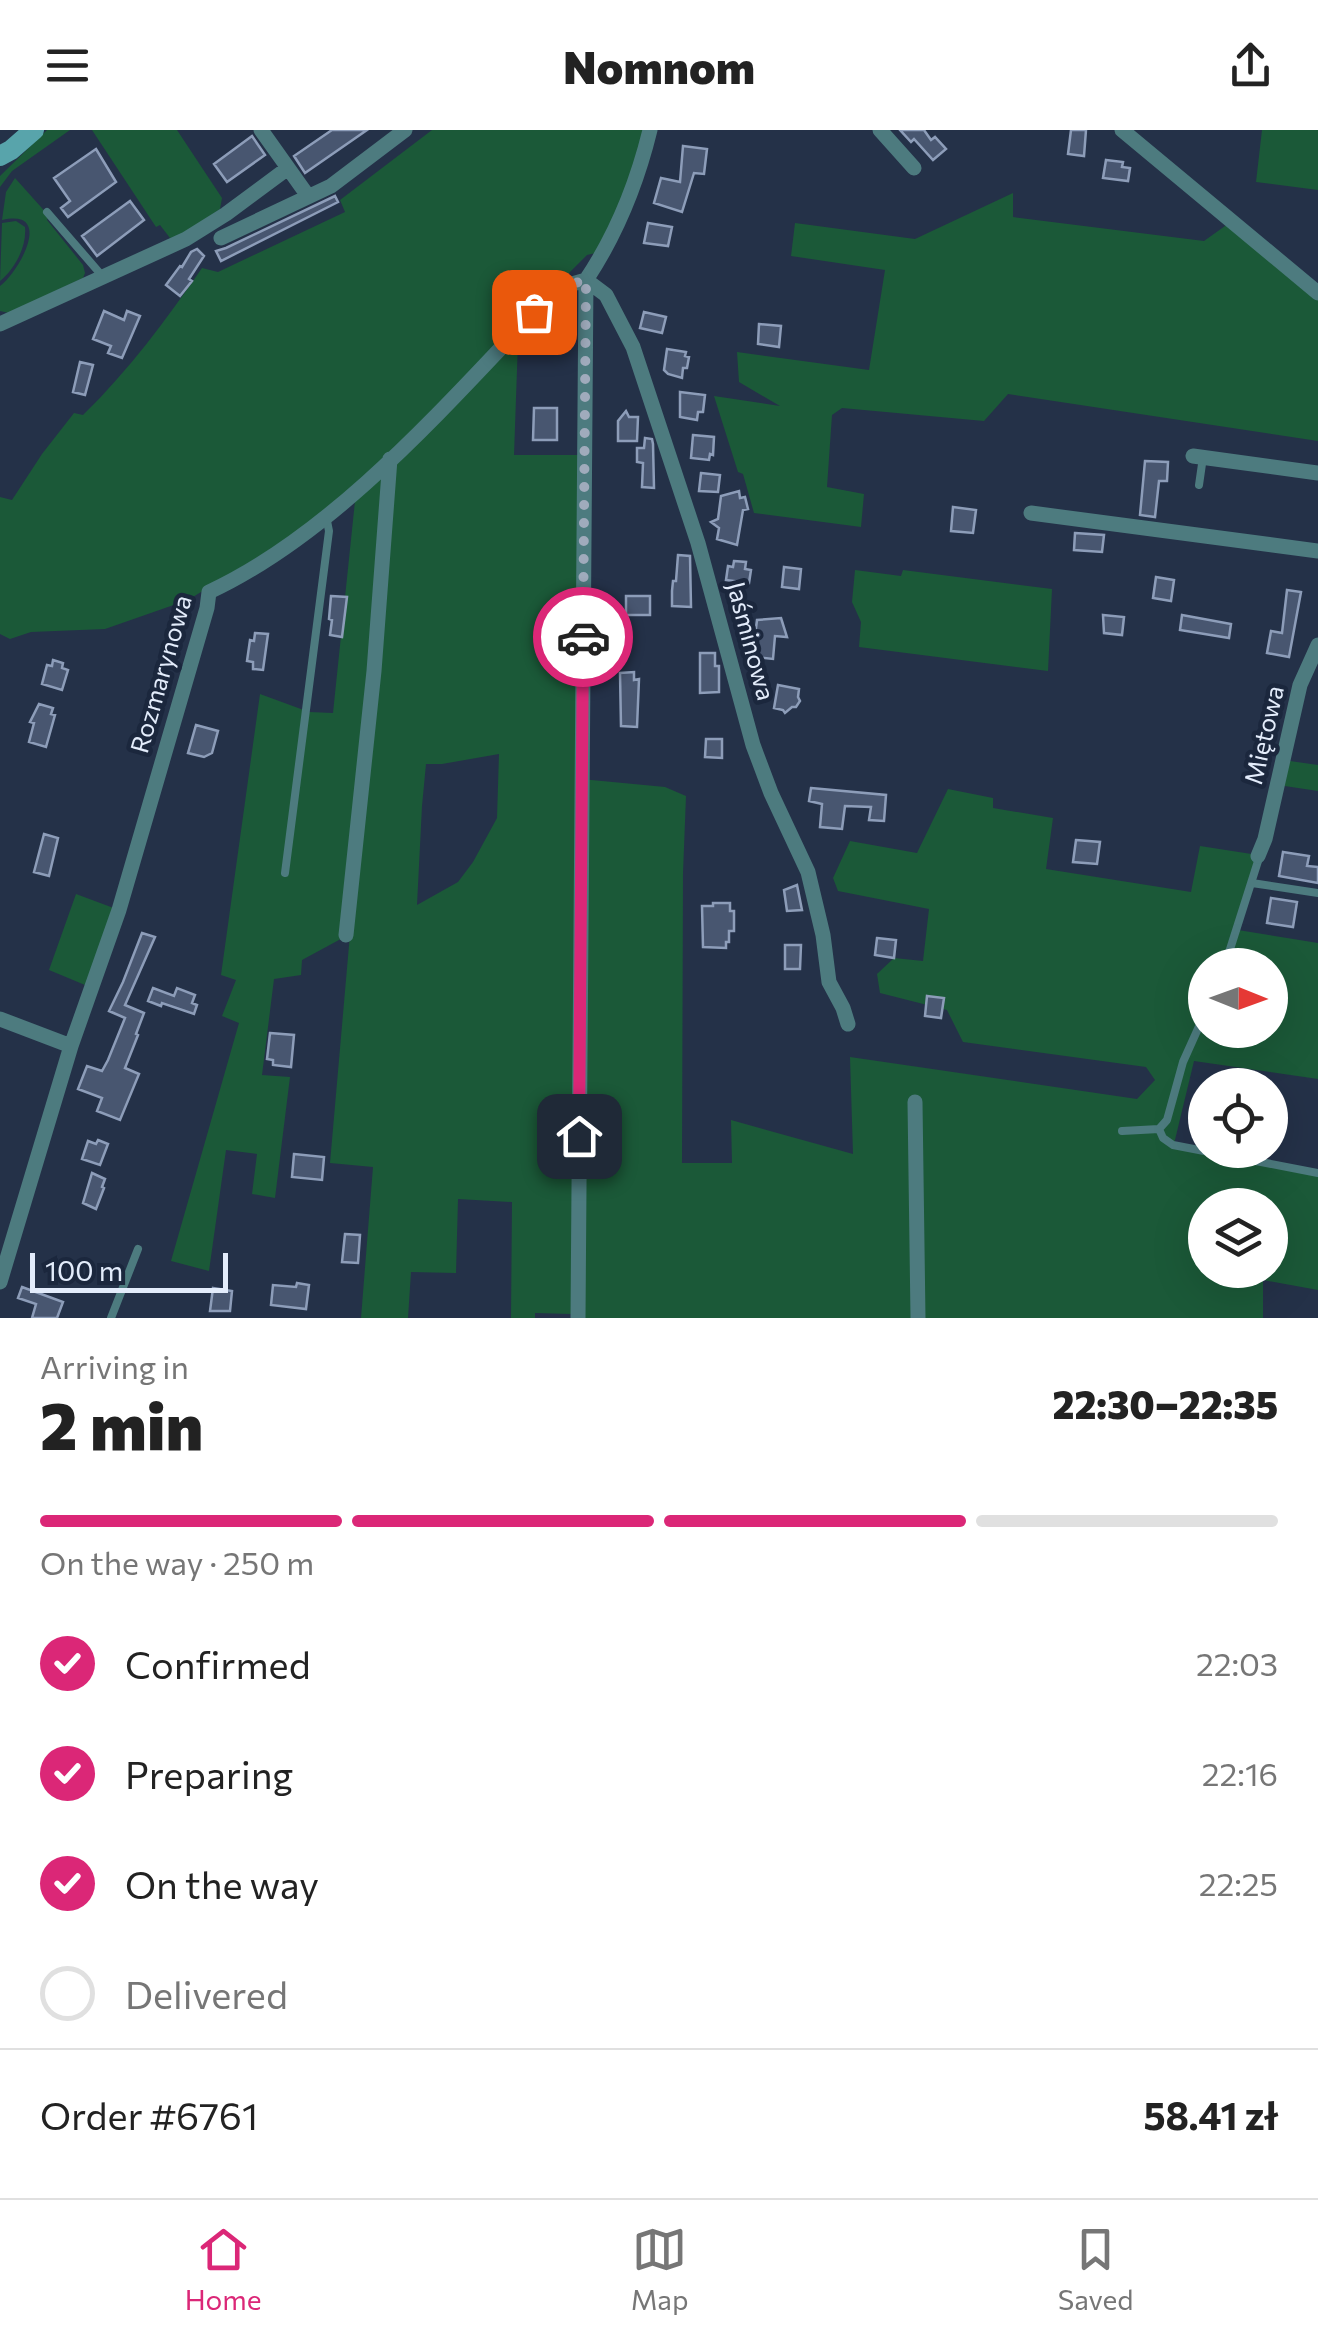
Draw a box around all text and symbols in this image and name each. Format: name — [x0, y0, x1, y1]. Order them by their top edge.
icon: menu — [40, 38, 95, 93]
text: Nomnom — [563, 38, 755, 93]
icon: share — [1223, 38, 1278, 93]
pin — [492, 270, 577, 355]
icon: bag — [507, 285, 562, 340]
street label: Jaśminowa — [722, 578, 782, 703]
courier — [533, 587, 633, 687]
street label: Rozmarynowa — [123, 591, 197, 756]
icon: car — [556, 610, 611, 665]
street label: Miętowa — [1237, 682, 1289, 787]
north arrow — [1188, 948, 1288, 1048]
map controls — [1188, 948, 1288, 1288]
button: locate — [1188, 1068, 1288, 1168]
pin — [537, 1094, 622, 1179]
icon: home — [552, 1109, 607, 1164]
button: layers — [1188, 1188, 1288, 1288]
scale bar — [30, 1248, 228, 1292]
text: 100 m — [45, 1253, 123, 1287]
text: Arriving in — [40, 1346, 189, 1386]
text: 22:30–22:35 — [1052, 1380, 1278, 1427]
text: 2 min — [40, 1384, 203, 1463]
text: On the way · 250 m — [40, 1542, 314, 1582]
icon: check — [40, 1636, 95, 1691]
text: Confirmed — [125, 1640, 311, 1687]
text: 22:03 — [1196, 1643, 1278, 1683]
icon: check — [40, 1746, 95, 1801]
text: Preparing — [125, 1750, 293, 1797]
text: 22:16 — [1202, 1753, 1278, 1793]
icon: check — [40, 1856, 95, 1911]
text: On the way — [125, 1860, 319, 1907]
text: 22:25 — [1199, 1863, 1278, 1903]
text: Delivered — [125, 1970, 288, 2017]
text: Order #6761 — [40, 2091, 258, 2138]
text: 58.41 zł — [1143, 2091, 1278, 2138]
tab: Home — [185, 2222, 262, 2316]
tab: Map — [631, 2222, 689, 2316]
tab: Saved — [1058, 2222, 1133, 2316]

